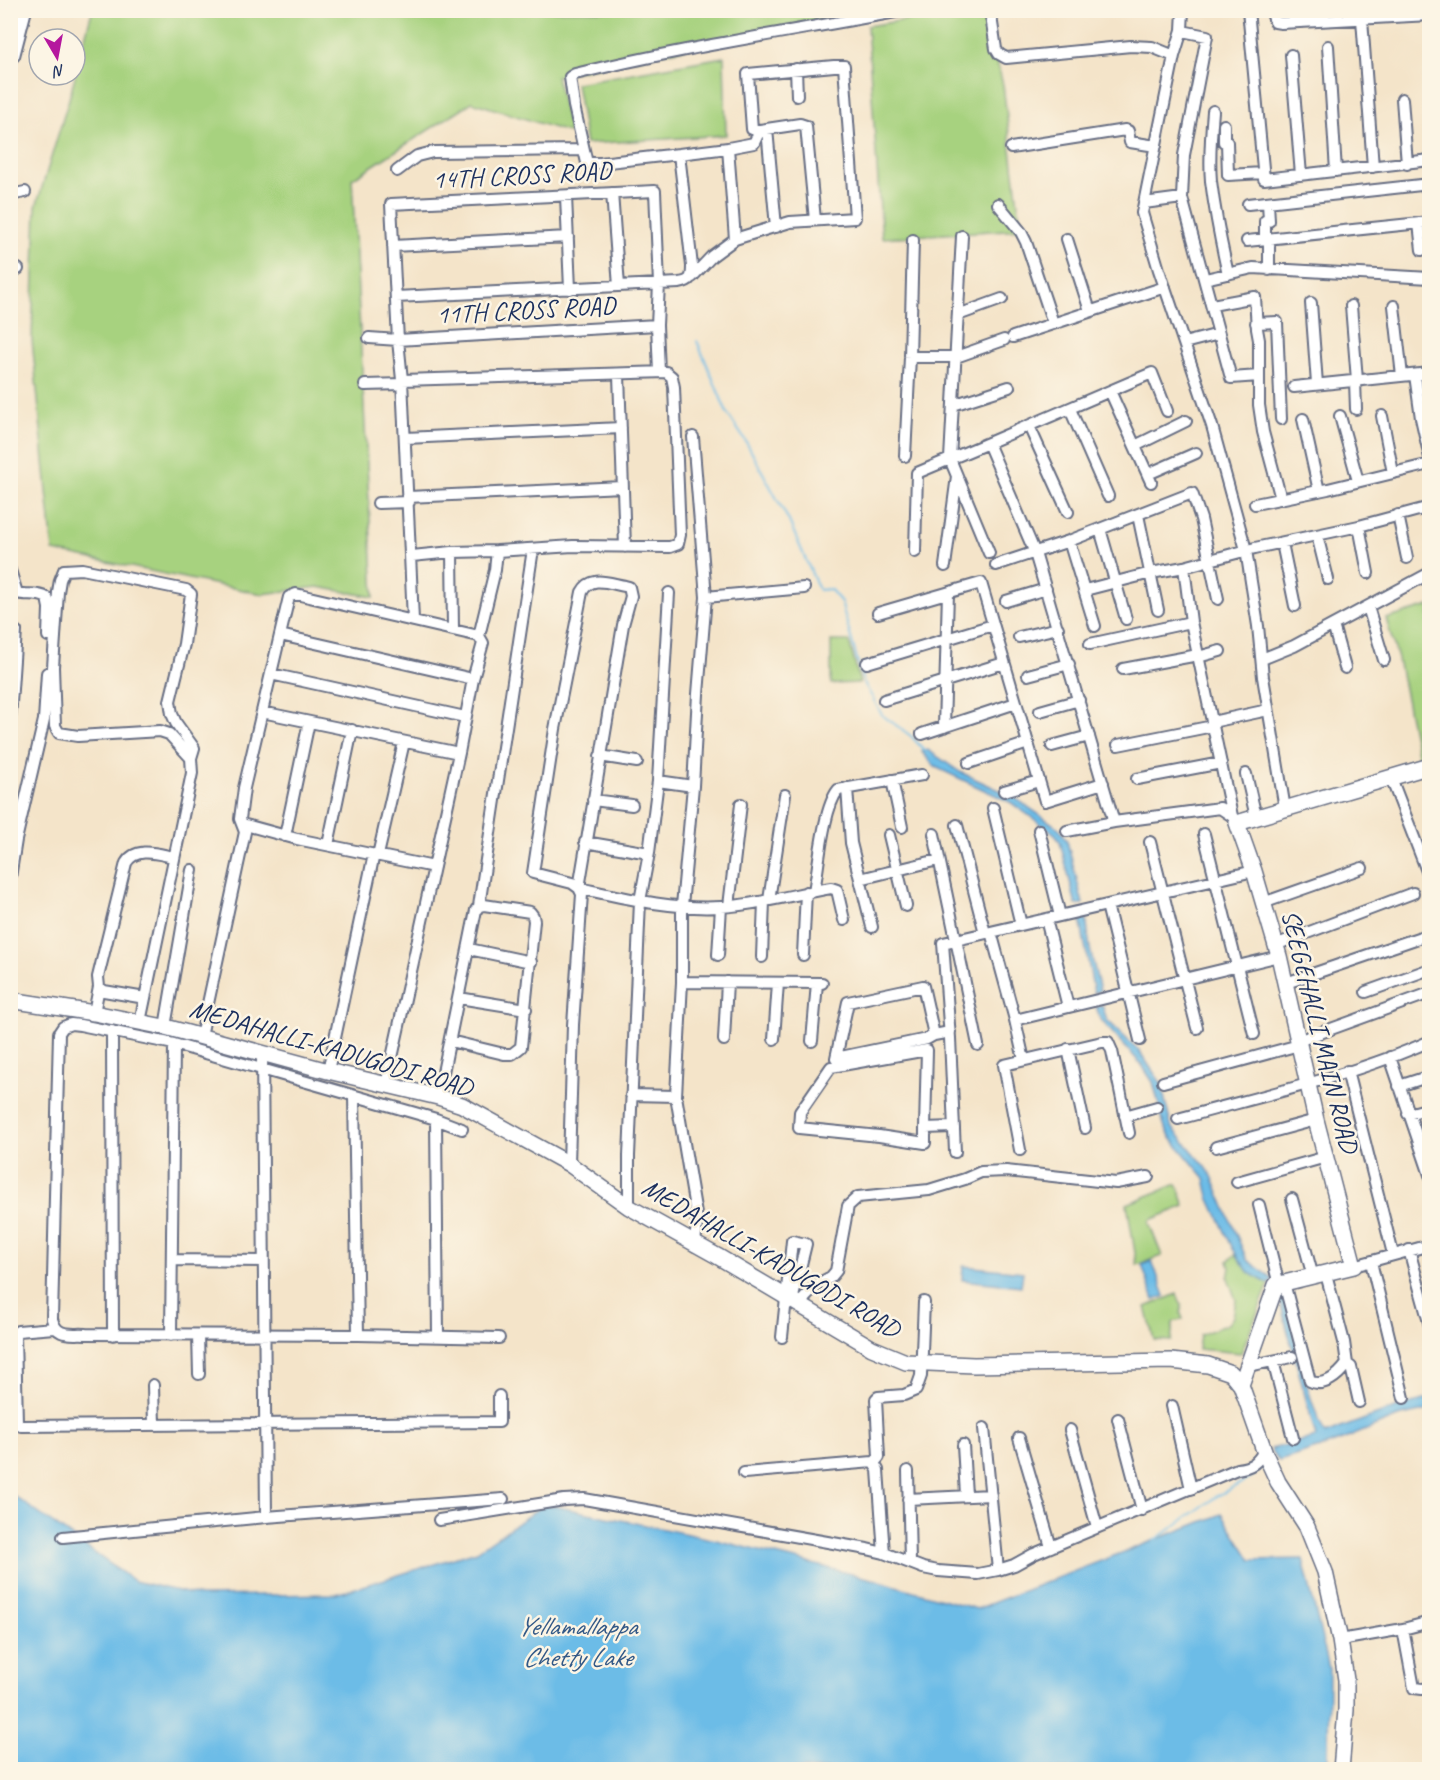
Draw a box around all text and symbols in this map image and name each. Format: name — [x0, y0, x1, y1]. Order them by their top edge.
north arrow — [27, 27, 87, 87]
text: N — [50, 60, 66, 82]
street label: 14TH CROSS ROAD — [432, 154, 614, 196]
street label: 11TH CROSS ROAD — [436, 289, 618, 331]
street label: SEEGEHALLI MAIN ROAD — [1274, 906, 1367, 1159]
street label: MEDAHALLI-KADUGODI ROAD — [186, 992, 479, 1105]
street label: MEDAHALLI-KADUGODI ROAD — [636, 1171, 908, 1347]
water label: Yellamallappa Chetty Lake — [517, 1609, 639, 1674]

